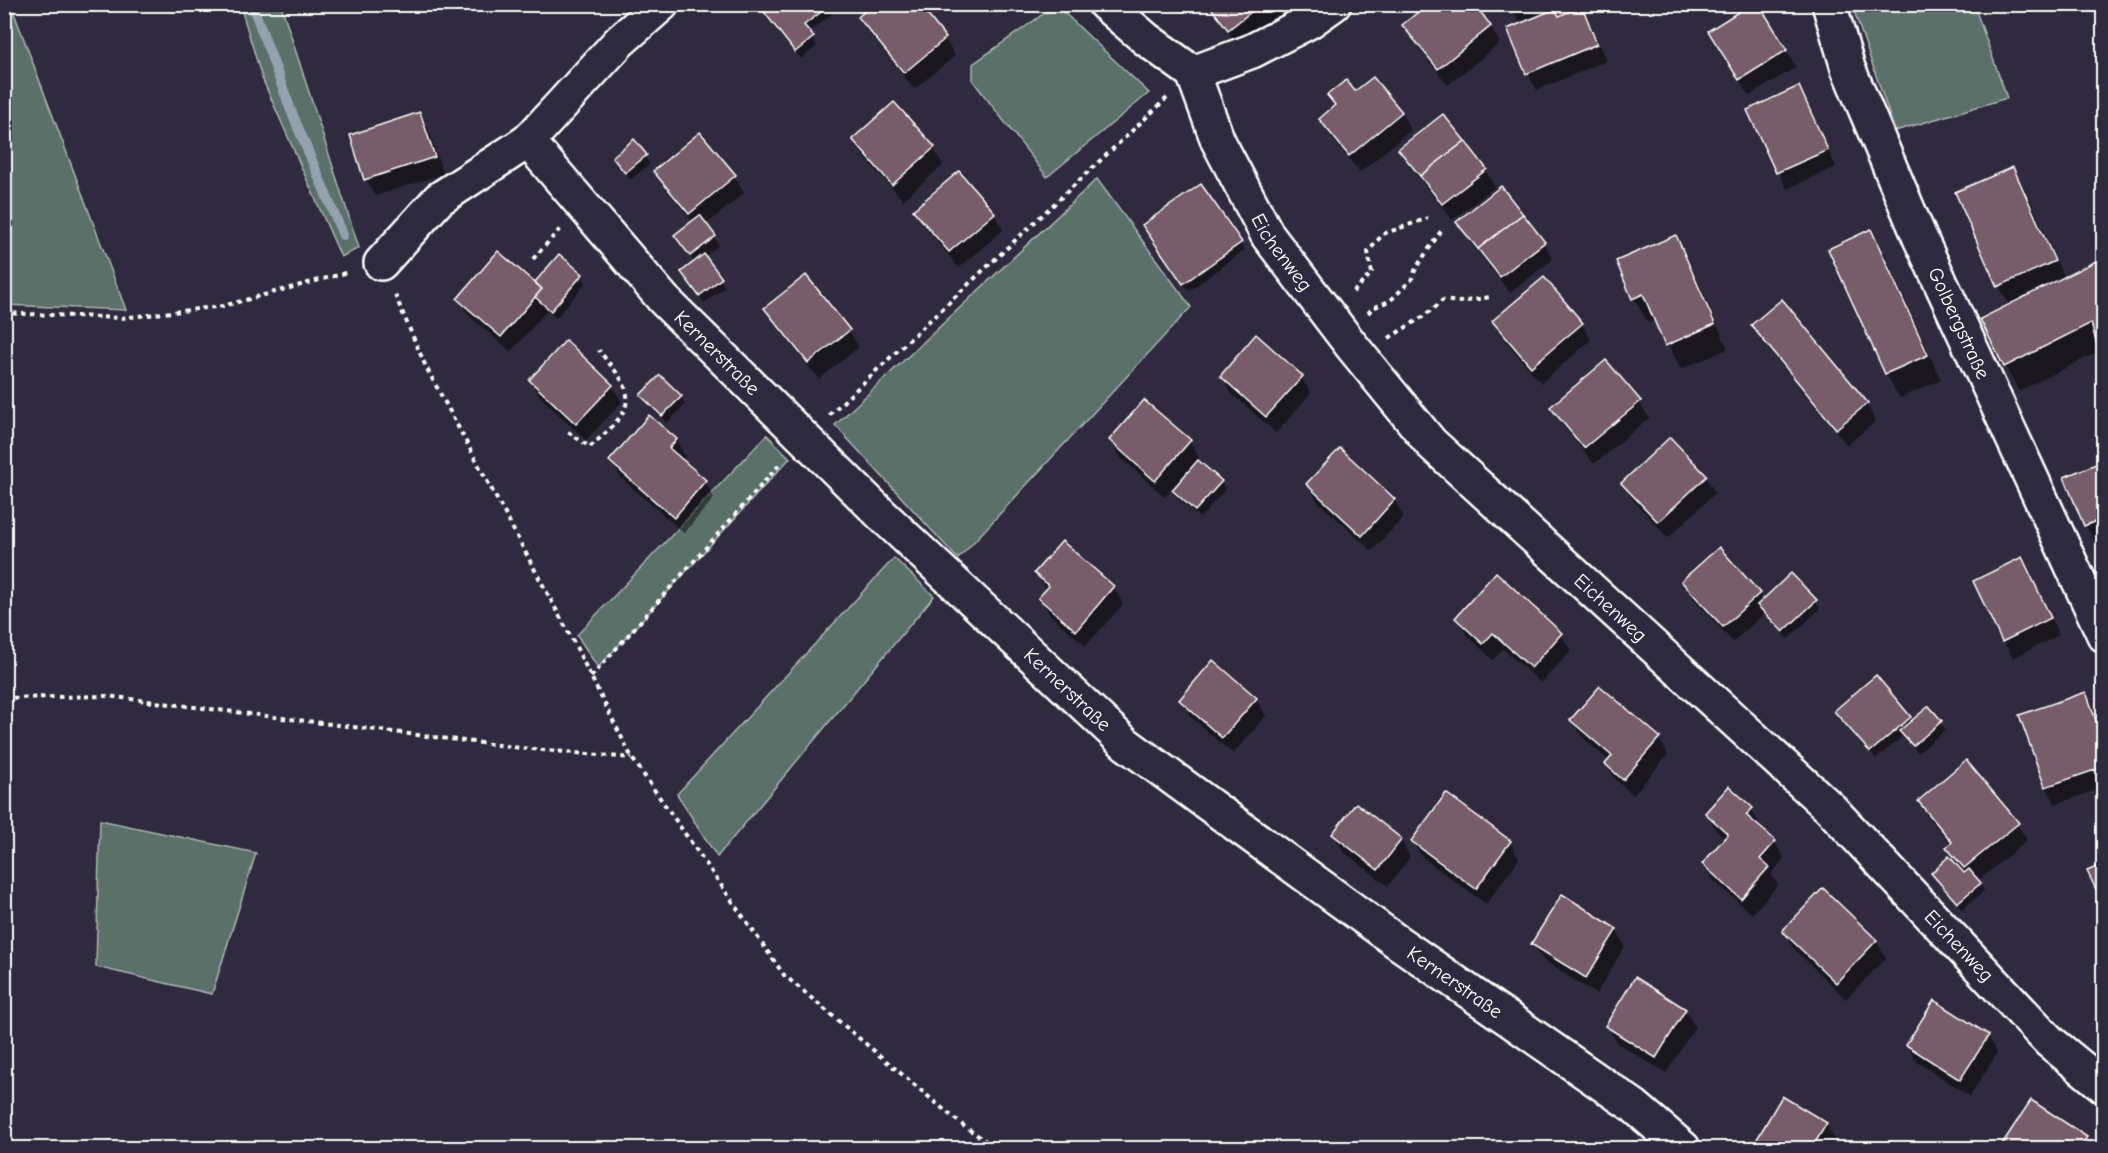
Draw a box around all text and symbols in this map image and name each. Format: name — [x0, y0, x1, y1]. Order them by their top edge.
street label: Eichenweg — [1247, 209, 1317, 296]
street label: Golbergstraße — [1924, 263, 1995, 382]
street label: Kernerstraße — [670, 306, 765, 400]
street label: Eichenweg — [1570, 569, 1652, 646]
street label: Kernerstraße — [1019, 643, 1116, 736]
street label: Eichenweg — [1920, 905, 1999, 986]
street label: Kernerstraße — [1403, 941, 1507, 1023]

